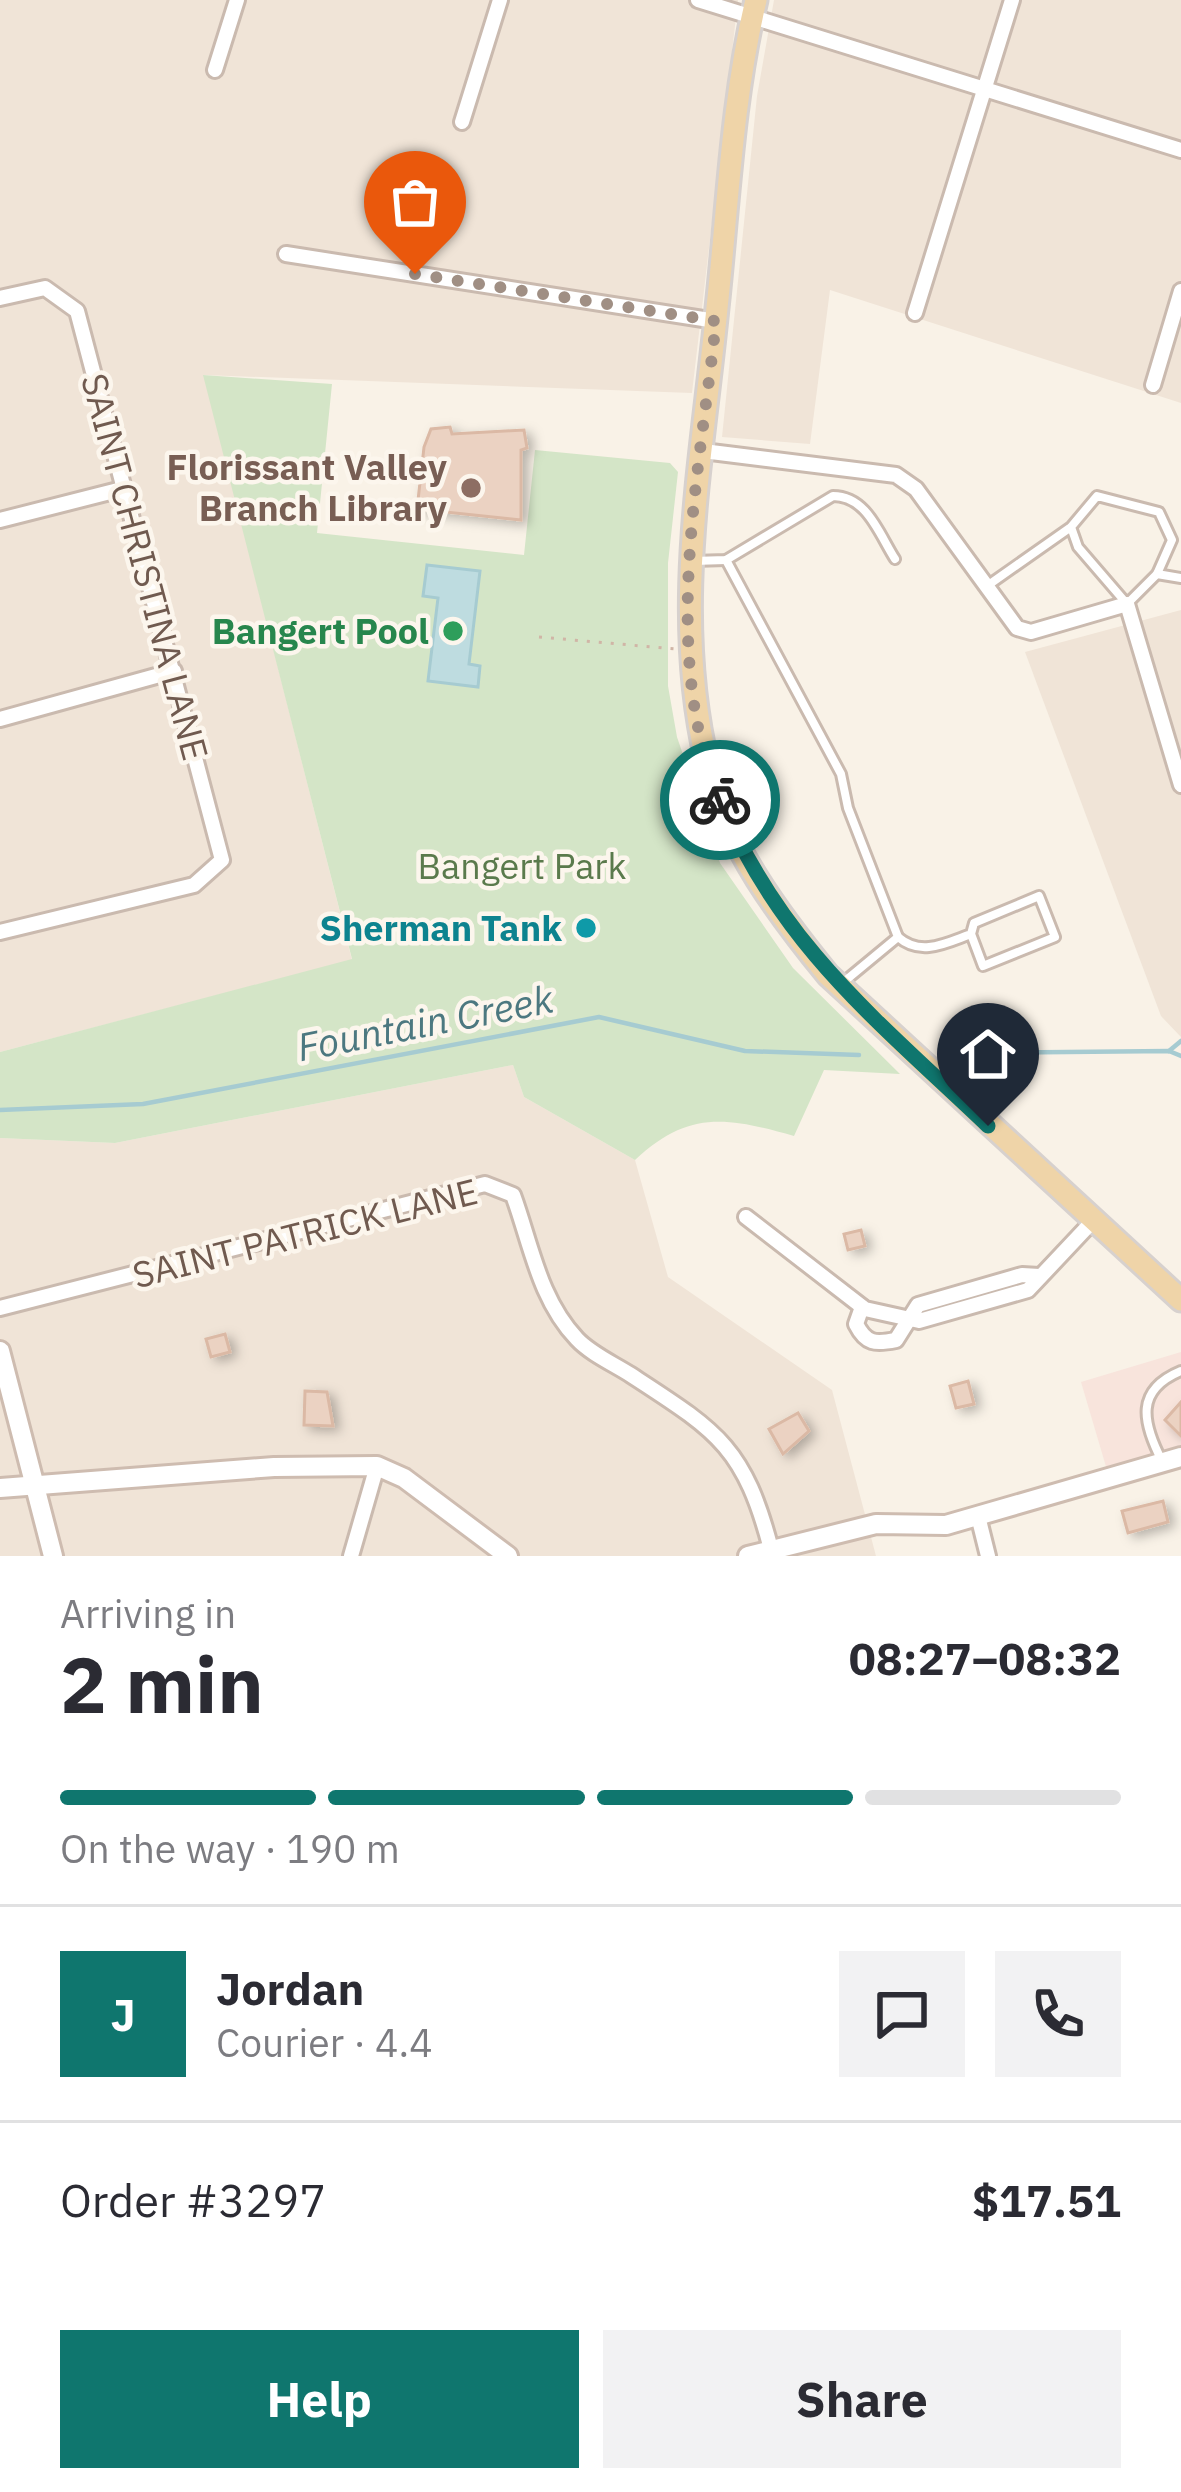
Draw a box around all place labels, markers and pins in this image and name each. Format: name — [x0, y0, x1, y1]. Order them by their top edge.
pin — [364, 151, 466, 274]
place label: Florissant Valley Branch Library — [166, 443, 448, 531]
marker: Florissant Valley Branch Library — [458, 475, 484, 501]
place label: Bangert Pool — [212, 607, 429, 654]
marker: Bangert Pool — [440, 618, 466, 644]
place label: Sherman Tank — [319, 904, 562, 951]
marker: Sherman Tank — [573, 915, 599, 941]
pin — [937, 1003, 1039, 1126]

